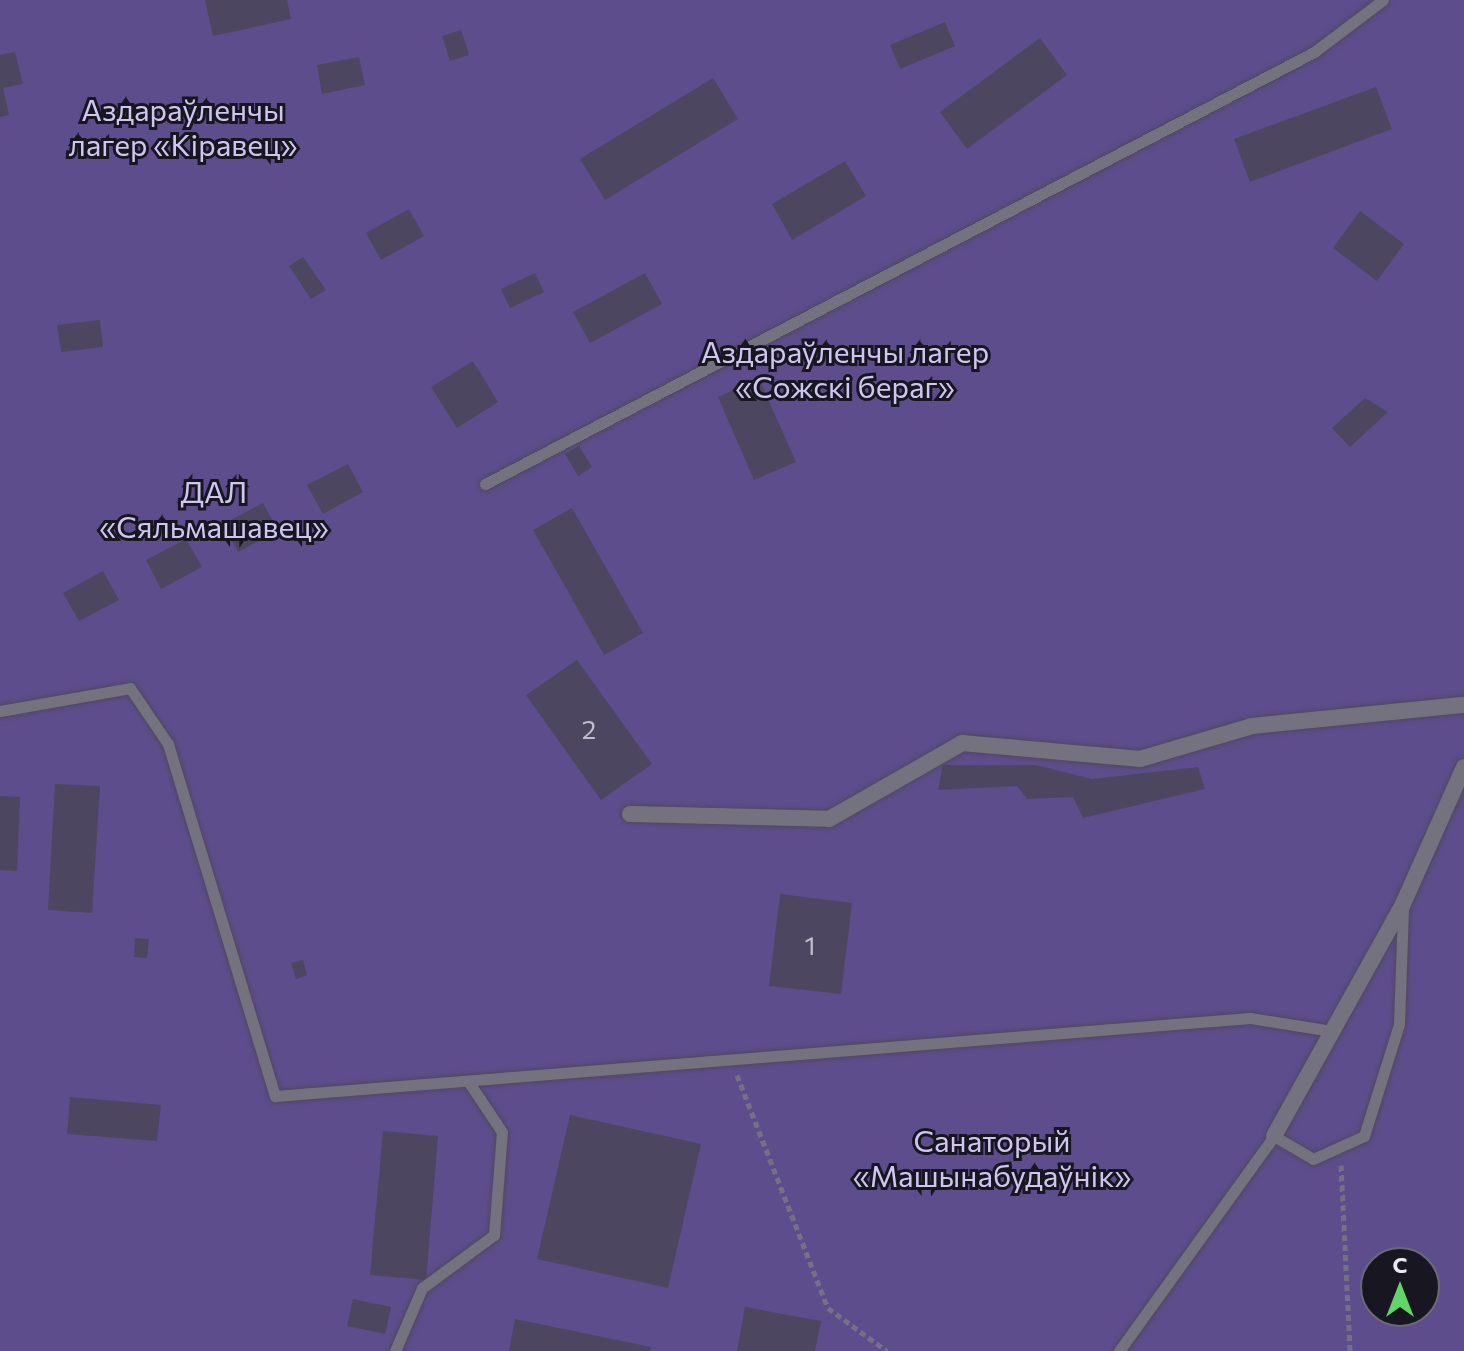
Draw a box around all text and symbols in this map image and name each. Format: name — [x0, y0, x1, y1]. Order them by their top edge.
park label: Аздараўленчы лагер «Кіравец» — [68, 91, 298, 162]
park label: Аздараўленчы лагер «Сожскі бераг» — [701, 333, 989, 404]
park label: ДАЛ «Сяльмашавец» — [99, 473, 329, 544]
house number: 2 — [582, 713, 596, 745]
house number: 1 — [804, 929, 816, 961]
park label: Санаторый «Машынабудаўнік» — [853, 1122, 1131, 1192]
north arrow — [1360, 1247, 1440, 1327]
text: С — [1392, 1251, 1408, 1278]

